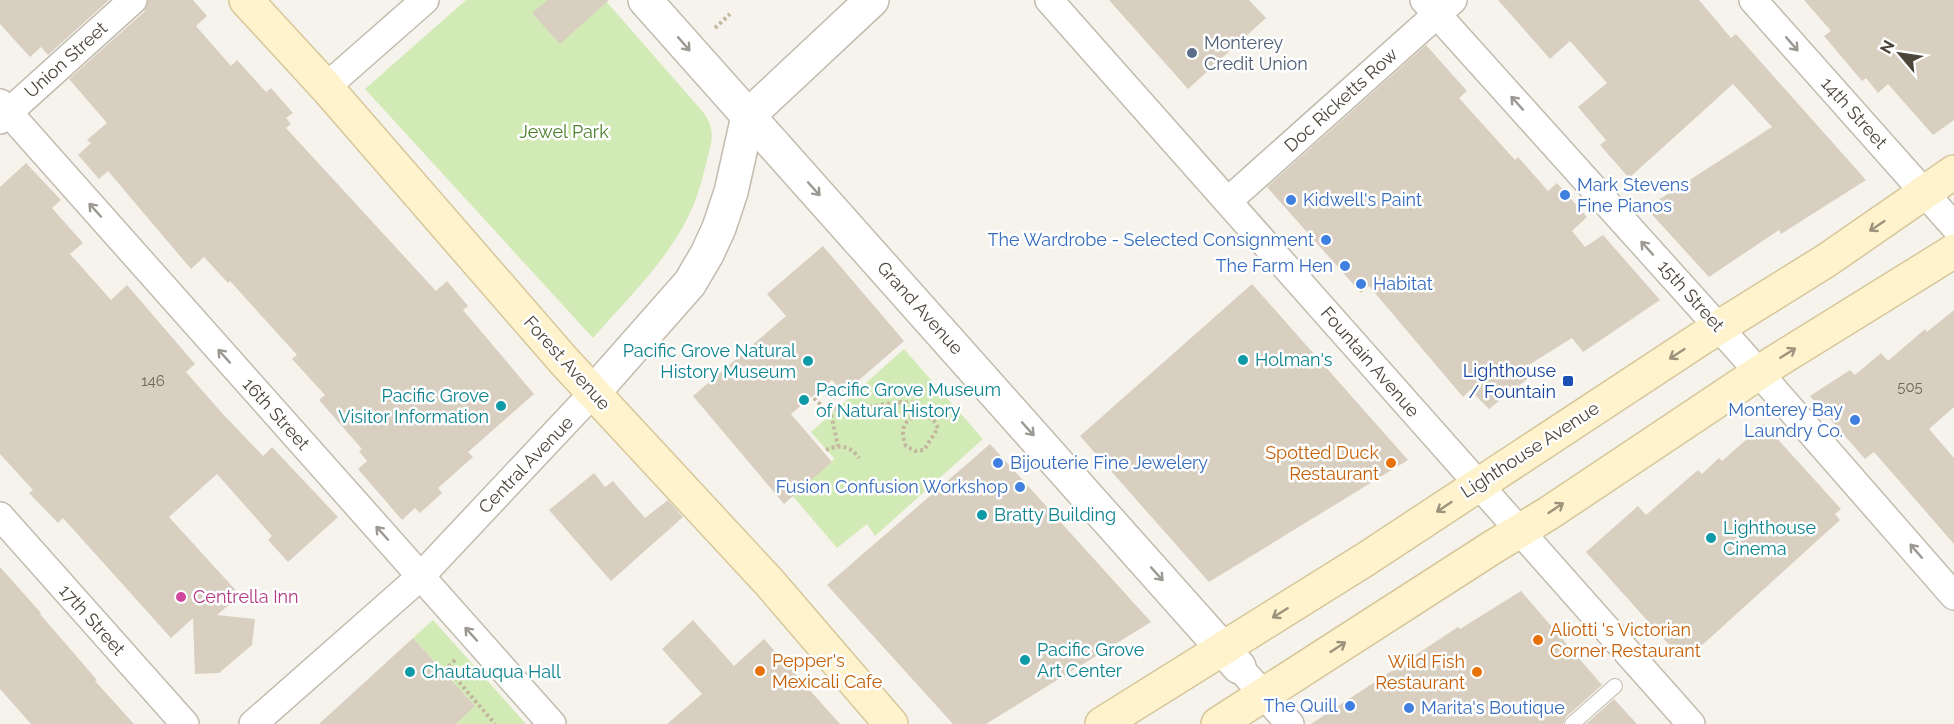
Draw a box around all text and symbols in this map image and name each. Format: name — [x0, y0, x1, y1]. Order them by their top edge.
street label: Union Street — [20, 17, 111, 102]
north arrow — [1870, 24, 1930, 84]
place label: Monterey Credit Union — [1204, 32, 1308, 74]
one-way arrow — [677, 36, 691, 51]
one-way arrow — [1785, 36, 1799, 51]
text: N — [1876, 37, 1899, 57]
street label: Doc Ricketts Row — [1280, 43, 1402, 156]
marker: Monterey Credit Union — [1185, 46, 1199, 60]
street label: 14th Street — [1817, 73, 1892, 153]
one-way arrow — [1510, 96, 1524, 111]
park label: Jewel Park — [519, 121, 609, 142]
place label: Mark Stevens Fine Pianos — [1577, 174, 1689, 216]
one-way arrow — [807, 182, 821, 197]
marker: Mark Stevens Fine Pianos — [1558, 188, 1572, 202]
place label: Kidwell's Paint — [1303, 189, 1422, 210]
marker: Kidwell's Paint — [1284, 193, 1298, 207]
one-way arrow — [88, 203, 102, 218]
one-way arrow — [1869, 220, 1885, 232]
place label: The Wardrobe - Selected Consignment — [987, 229, 1314, 250]
marker: The Wardrobe - Selected Consignment — [1319, 233, 1333, 247]
one-way arrow — [1640, 241, 1654, 256]
place label: The Farm Hen — [1215, 255, 1333, 276]
street label: 15th Street — [1654, 256, 1729, 336]
street label: Grand Avenue — [873, 257, 968, 359]
marker: The Farm Hen — [1338, 259, 1352, 273]
place label: Habitat — [1373, 273, 1433, 294]
marker: Habitat — [1354, 277, 1368, 291]
street label: Fountain Avenue — [1317, 302, 1424, 421]
street label: Forest Avenue — [520, 311, 615, 414]
place label: Pacific Grove Natural History Museum — [623, 340, 796, 382]
one-way arrow — [1779, 347, 1796, 359]
one-way arrow — [1669, 348, 1686, 360]
one-way arrow — [217, 349, 231, 364]
place label: Holman's — [1255, 349, 1333, 370]
marker: Holman's — [1236, 353, 1250, 367]
marker: Pacific Grove Natural History Museum — [801, 354, 815, 368]
place label: Lighthouse / Fountain — [1463, 360, 1556, 402]
house number: 146 — [141, 372, 165, 390]
street label: 16th Street — [239, 373, 314, 454]
marker: Lighthouse / Fountain — [1561, 374, 1575, 388]
house number: 505 — [1897, 378, 1923, 396]
place label: Pacific Grove Museum of Natural History — [816, 379, 1001, 421]
place label: Pacific Grove Visitor Information — [338, 385, 489, 427]
marker: Pacific Grove Museum of Natural History — [797, 393, 811, 407]
street label: Lighthouse Avenue — [1457, 397, 1603, 502]
marker: Pacific Grove Visitor Information — [494, 399, 508, 413]
place label: Monterey Bay Laundry Co. — [1728, 399, 1843, 441]
street label: Central Avenue — [474, 411, 578, 518]
marker: Monterey Bay Laundry Co. — [1848, 413, 1862, 427]
one-way arrow — [1021, 421, 1035, 436]
place label: Spotted Duck Restaurant — [1265, 442, 1379, 484]
place label: Bijouterie Fine Jewelery — [1010, 452, 1208, 473]
marker: Bijouterie Fine Jewelery — [991, 456, 1005, 470]
marker: Spotted Duck Restaurant — [1384, 456, 1398, 470]
place label: Fusion Confusion Workshop — [776, 476, 1008, 497]
marker: Fusion Confusion Workshop — [1013, 480, 1027, 494]
one-way arrow — [1436, 501, 1453, 513]
one-way arrow — [1547, 502, 1564, 515]
place label: Bratty Building — [994, 504, 1116, 525]
marker: Bratty Building — [975, 508, 989, 522]
place label: Lighthouse Cinema — [1723, 517, 1817, 559]
one-way arrow — [375, 526, 389, 541]
marker: Lighthouse Cinema — [1704, 531, 1718, 545]
one-way arrow — [1909, 544, 1923, 559]
one-way arrow — [1150, 566, 1164, 581]
street label: 17th Street — [55, 580, 130, 659]
place label: Centrella Inn — [193, 586, 299, 607]
marker: Centrella Inn — [174, 590, 188, 604]
one-way arrow — [1272, 608, 1289, 620]
place label: Aliotti 's Victorian Corner Restaurant — [1550, 619, 1701, 661]
one-way arrow — [464, 626, 478, 641]
marker: Aliotti 's Victorian Corner Restaurant — [1531, 633, 1545, 647]
place label: Pacific Grove Art Center — [1037, 639, 1145, 681]
one-way arrow — [1329, 641, 1346, 653]
place label: Pepper's Mexicali Cafe — [772, 650, 883, 692]
place label: Wild Fish Restaurant — [1375, 651, 1465, 693]
marker: Pacific Grove Art Center — [1018, 653, 1032, 667]
place label: Chautauqua Hall — [422, 661, 561, 682]
marker: Pepper's Mexicali Cafe — [753, 664, 767, 678]
marker: Chautauqua Hall — [403, 665, 417, 679]
marker: Wild Fish Restaurant — [1470, 665, 1484, 679]
place label: The Quill — [1263, 695, 1338, 716]
place label: Marita's Boutique — [1421, 697, 1565, 718]
marker: The Quill — [1343, 699, 1357, 713]
marker: Marita's Boutique — [1402, 701, 1416, 715]

